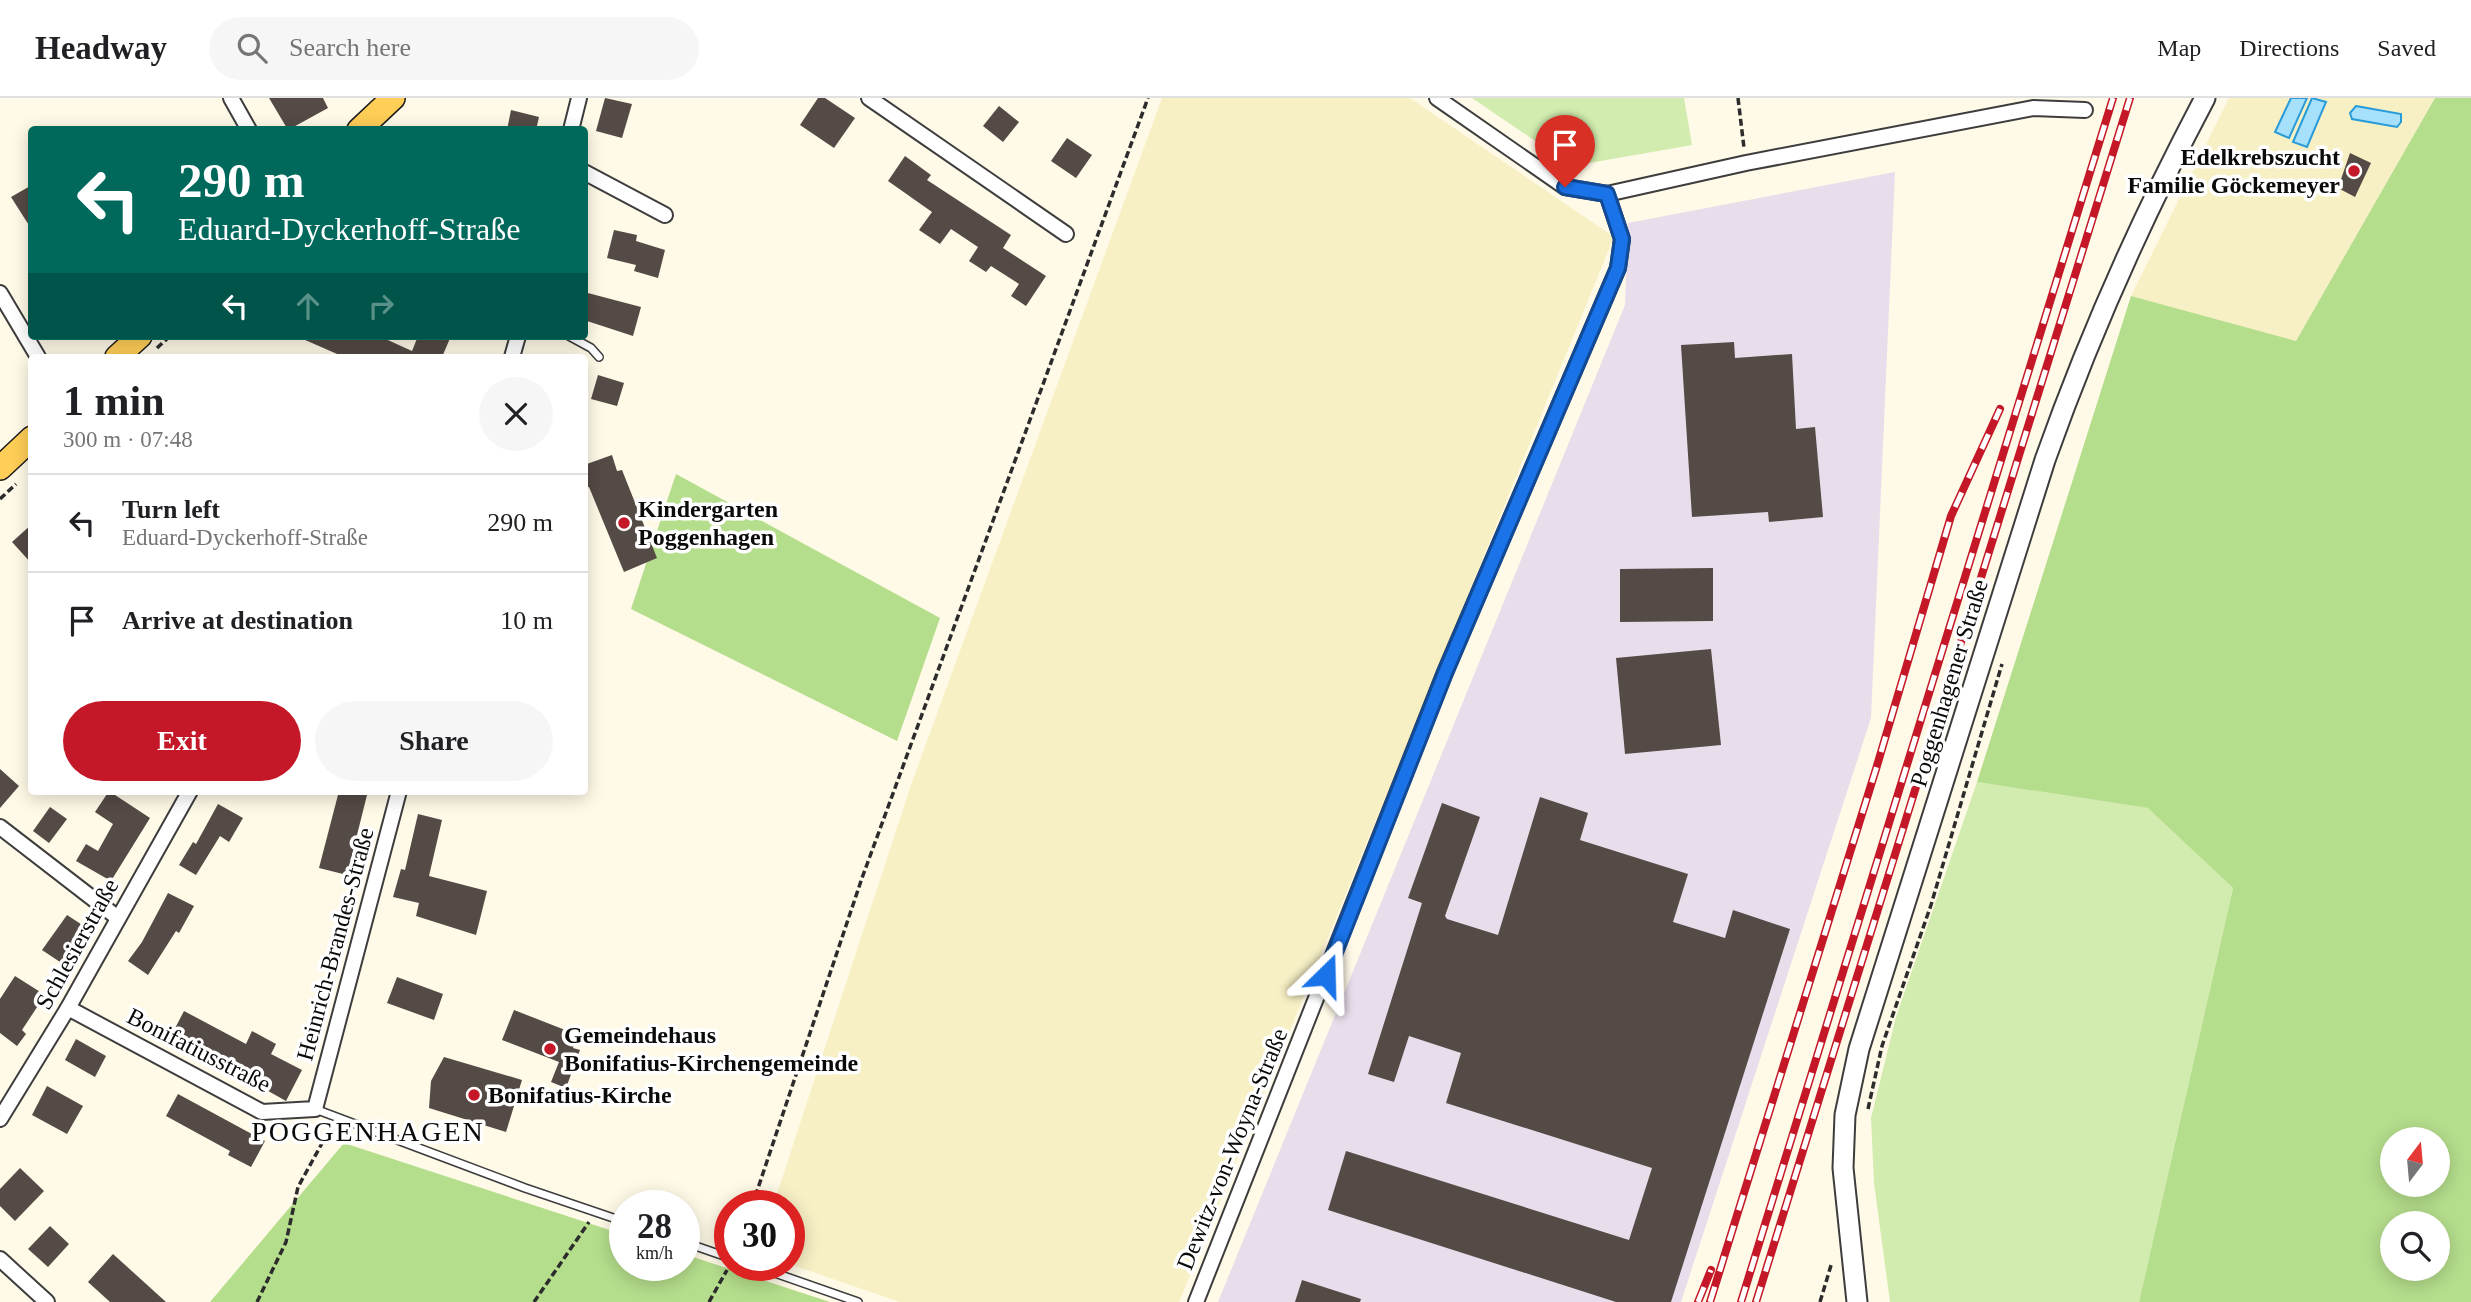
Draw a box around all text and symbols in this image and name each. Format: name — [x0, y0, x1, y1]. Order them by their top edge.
search box — [209, 17, 699, 80]
icon: search — [233, 29, 271, 67]
text: Headway — [35, 30, 167, 66]
text: Search here — [289, 33, 411, 62]
text: Map — [2157, 35, 2201, 61]
text: Directions — [2239, 35, 2339, 61]
text: Saved — [2377, 35, 2436, 61]
pin — [1535, 115, 1595, 187]
icon: arrive — [1546, 126, 1584, 164]
place label: Edelkrebszucht Familie Göckemeyer — [2127, 144, 2340, 198]
text: 290 m — [178, 153, 305, 208]
icon: left — [63, 154, 154, 245]
marker: Edelkrebszucht Familie Göckemeyer — [2346, 163, 2362, 179]
text: Eduard-Dyckerhoff-Straße — [178, 211, 520, 247]
icon: left — [216, 287, 254, 325]
icon: ahead — [289, 287, 327, 325]
icon: right — [362, 287, 400, 325]
button: close — [479, 377, 553, 451]
text: 1 min — [63, 378, 165, 424]
text: 300 m · 07:48 — [63, 427, 193, 452]
text: Turn left — [122, 495, 220, 524]
place label: Kindergarten Poggenhagen — [638, 496, 778, 550]
icon: left — [63, 504, 101, 542]
text: 290 m — [487, 508, 553, 537]
marker: Kindergarten Poggenhagen — [616, 515, 632, 531]
text: Eduard-Dyckerhoff-Straße — [122, 525, 368, 550]
street label: Poggenhagener Straße — [1905, 576, 1993, 790]
icon: arrive — [63, 602, 101, 640]
text: Arrive at destination — [122, 606, 353, 635]
text: 10 m — [500, 606, 553, 635]
button: Exit — [63, 701, 301, 781]
button: Share — [315, 701, 553, 781]
street label: Heinrich-Brandes-Straße — [291, 825, 379, 1063]
street label: Schlesierstraße — [30, 874, 124, 1014]
position arrow — [1289, 938, 1363, 1012]
street label: Bonifatiusstraße — [123, 1003, 275, 1097]
place label: Gemeindehaus Bonifatius-Kirchengemeinde — [564, 1022, 859, 1076]
street label: Dewitz-von-Woyna-Straße — [1172, 1025, 1292, 1273]
marker: Gemeindehaus Bonifatius-Kirchengemeinde — [542, 1041, 558, 1057]
place label: Bonifatius-Kirche — [488, 1082, 672, 1108]
marker: Bonifatius-Kirche — [466, 1087, 482, 1103]
district label: POGGENHAGEN — [251, 1116, 485, 1147]
north arrow — [2380, 1127, 2450, 1197]
map controls — [2380, 1127, 2450, 1281]
speed limit sign: 30 — [714, 1190, 805, 1281]
text: 28 — [637, 1207, 672, 1246]
button: search — [2380, 1211, 2450, 1281]
text: km/h — [636, 1243, 673, 1263]

